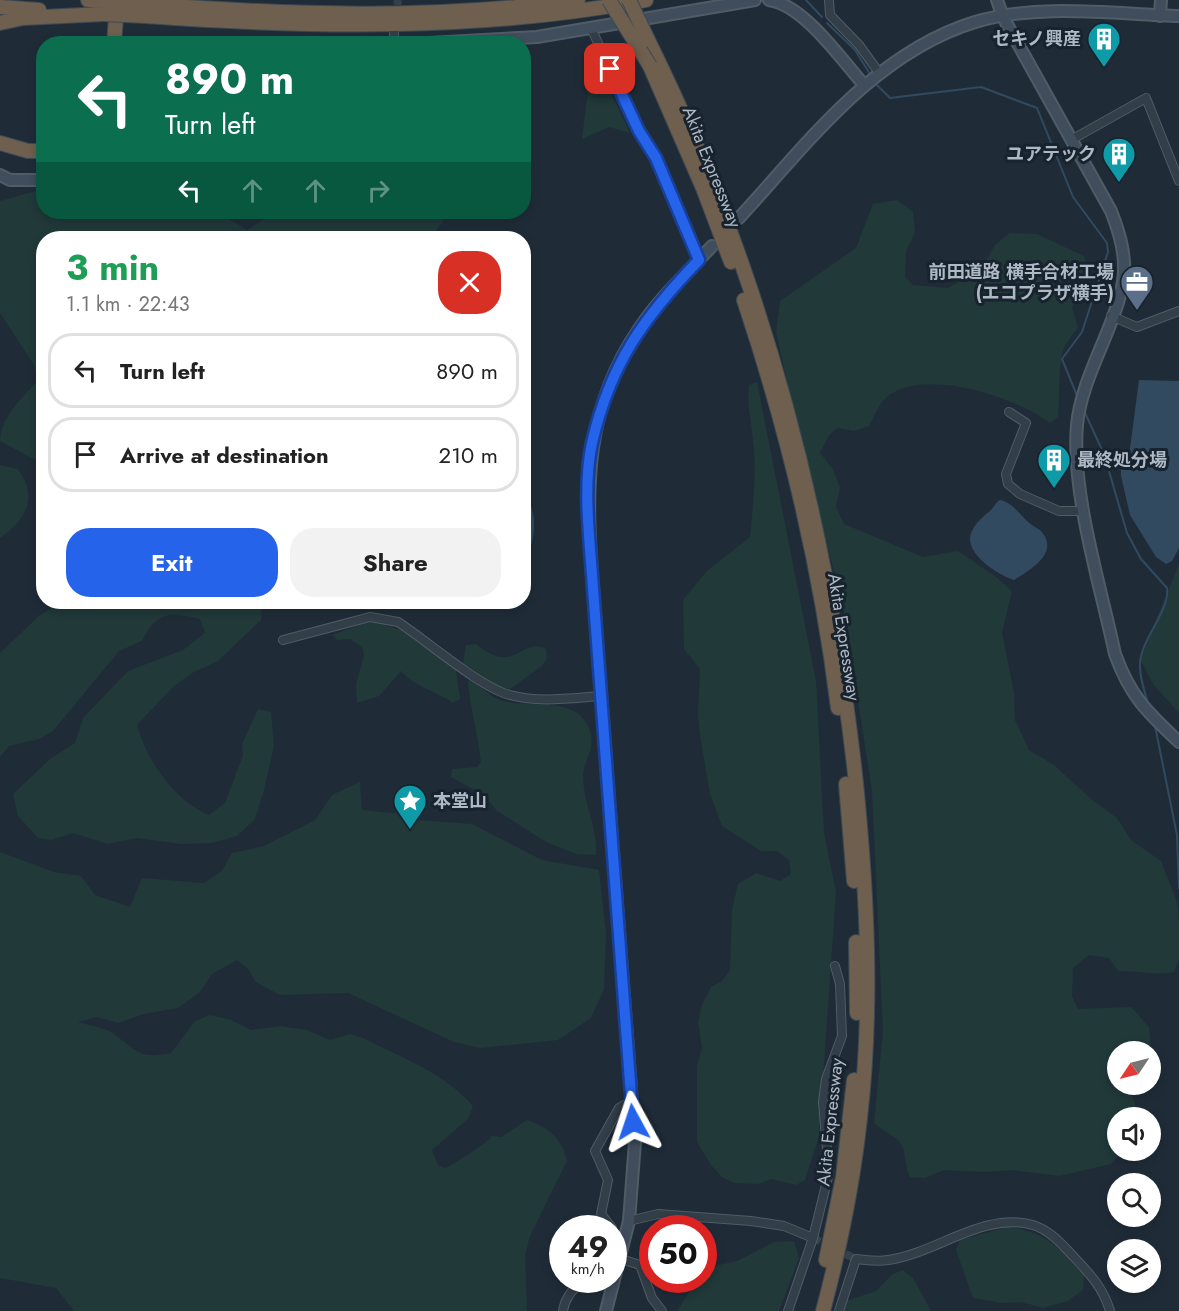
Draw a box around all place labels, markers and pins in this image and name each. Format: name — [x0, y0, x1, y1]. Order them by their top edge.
building icon: セキノ興産 — [1086, 21, 1122, 68]
place label: セキノ興産 — [992, 26, 1081, 52]
pin — [584, 43, 635, 94]
building icon: ユアテック — [1101, 136, 1137, 183]
place label: ユアテック — [1006, 141, 1096, 167]
place label: 前田道路 横手合材工場 (エコプラザ横手) — [929, 259, 1114, 306]
office icon: 前田道路 横手合材工場 (エコプラザ横手) — [1119, 264, 1155, 311]
building icon: 最終処分場 — [1036, 442, 1072, 489]
place label: 最終処分場 — [1077, 447, 1167, 473]
place icon: 本堂山 — [392, 783, 428, 830]
place label: 本堂山 — [433, 788, 487, 814]

